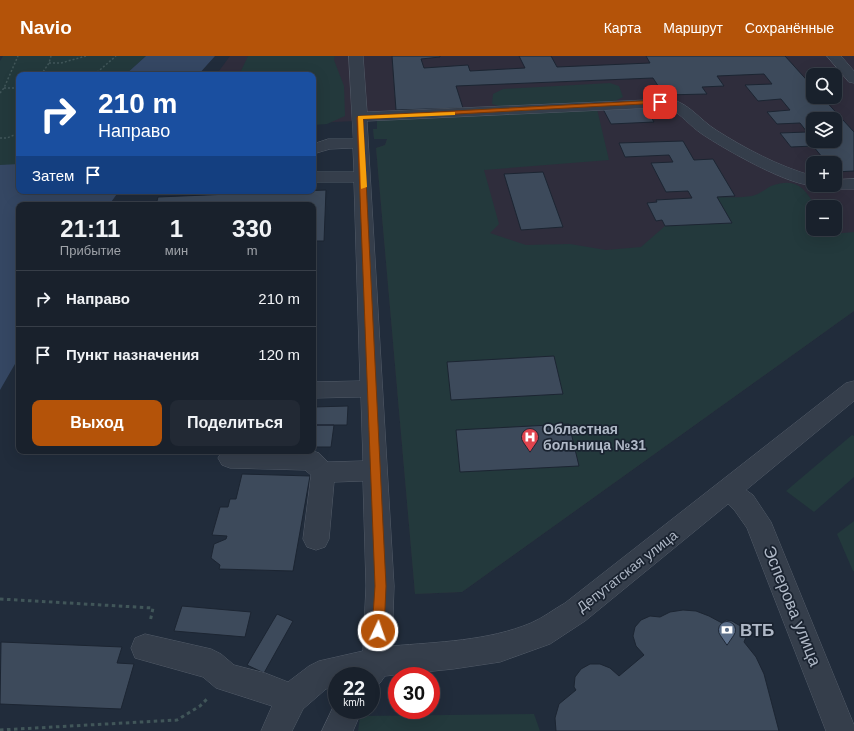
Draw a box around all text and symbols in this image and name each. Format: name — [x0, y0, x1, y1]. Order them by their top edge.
text: Navio — [20, 17, 72, 38]
text: Карта — [604, 20, 641, 36]
text: Маршрут — [663, 20, 723, 36]
text: Сохранённые — [745, 20, 834, 36]
map controls — [806, 68, 842, 236]
button: search — [806, 68, 842, 104]
pin — [643, 85, 677, 119]
icon: right — [32, 88, 84, 140]
text: 210 m — [98, 88, 177, 119]
icon: arrive — [649, 91, 671, 113]
button: layers — [806, 112, 842, 148]
text: Направо — [98, 121, 170, 141]
button: + — [806, 156, 842, 192]
icon: arrive — [82, 164, 104, 186]
text: Затем — [32, 167, 74, 184]
button: − — [806, 200, 842, 236]
text: 21:11 — [60, 215, 120, 242]
text: 1 — [170, 215, 183, 242]
text: 330 — [232, 215, 272, 242]
text: Прибытие — [60, 243, 121, 258]
text: мин — [165, 243, 188, 258]
text: m — [247, 243, 257, 258]
icon: right — [32, 288, 54, 310]
text: Направо — [66, 290, 130, 307]
text: 210 m — [258, 290, 300, 307]
icon: arrive — [32, 344, 54, 366]
text: Пункт назначения — [66, 346, 199, 363]
text: 120 m — [258, 346, 300, 363]
button: Выход — [32, 400, 162, 446]
button: Поделиться — [170, 400, 300, 446]
place label: Областная больница №31 — [543, 421, 646, 453]
hospital icon: Областная больница №31 — [520, 427, 540, 452]
street label: Депутатская улица — [574, 527, 681, 615]
street label: Эсперова улица — [759, 543, 825, 669]
position arrow — [357, 610, 399, 652]
bank icon: ВТБ — [717, 620, 737, 645]
place label: ВТБ — [740, 621, 774, 640]
speed limit sign: 30 — [388, 667, 440, 719]
text: 22 — [343, 677, 365, 699]
text: km/h — [343, 697, 365, 708]

